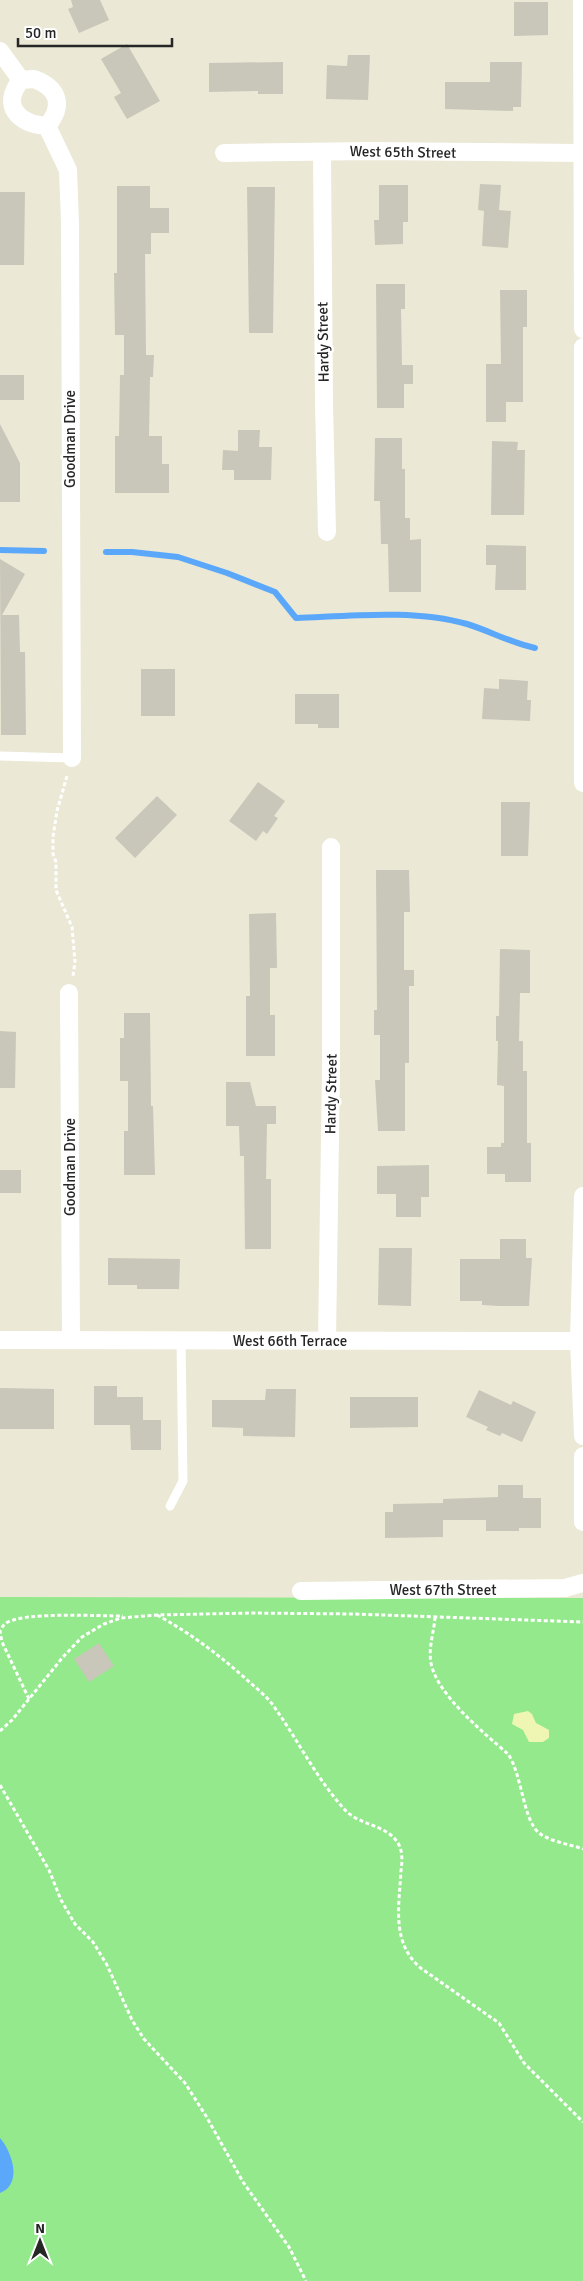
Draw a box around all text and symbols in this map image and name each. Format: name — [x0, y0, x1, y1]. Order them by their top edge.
scale bar — [18, 15, 171, 47]
text: 50 m — [25, 24, 56, 42]
street label: West 65th Street — [349, 142, 457, 162]
street label: Hardy Street — [313, 302, 333, 382]
street label: Goodman Drive — [61, 390, 79, 488]
street label: Hardy Street — [321, 1054, 341, 1134]
street label: Goodman Drive — [61, 1118, 79, 1216]
street label: West 66th Terrace — [233, 1332, 347, 1350]
street label: West 67th Street — [390, 1581, 496, 1599]
north arrow — [15, 2216, 65, 2266]
text: N — [35, 2220, 45, 2237]

